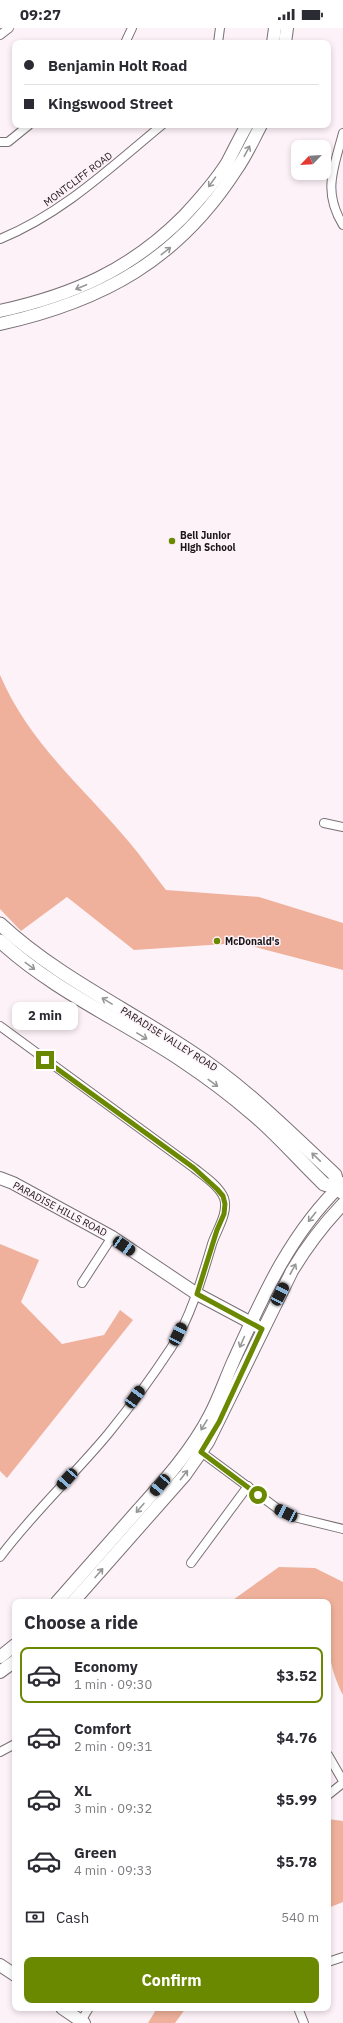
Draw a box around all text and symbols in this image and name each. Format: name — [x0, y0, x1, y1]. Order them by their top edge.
text: 09:27 — [20, 5, 61, 24]
text: Benjamin Holt Road — [48, 56, 187, 75]
text: Kingswood Street — [48, 94, 173, 113]
north arrow — [291, 140, 331, 180]
map controls — [291, 140, 331, 180]
one-way arrow — [244, 145, 251, 157]
street label: MONTCLIFF ROAD — [41, 149, 115, 209]
one-way arrow — [208, 177, 216, 188]
one-way arrow — [160, 247, 171, 255]
one-way arrow — [75, 284, 87, 291]
place label: Bell Junior High School — [180, 529, 236, 554]
marker: Bell Junior High School — [167, 536, 177, 546]
place label: McDonald's — [225, 935, 279, 948]
marker: McDonald's — [212, 936, 222, 946]
one-way arrow — [25, 962, 36, 970]
one-way arrow — [101, 996, 113, 1004]
callout: 2 min — [12, 1002, 78, 1030]
street label: PARADISE VALLEY ROAD — [118, 1004, 220, 1074]
text: 2 min — [28, 1007, 62, 1024]
one-way arrow — [136, 1033, 148, 1041]
route end — [36, 1051, 54, 1069]
one-way arrow — [208, 1079, 219, 1087]
one-way arrow — [311, 1152, 321, 1162]
street label: PARADISE HILLS ROAD — [11, 1179, 110, 1240]
one-way arrow — [308, 1211, 316, 1222]
car — [111, 1234, 137, 1258]
one-way arrow — [289, 1263, 297, 1275]
car — [269, 1281, 291, 1307]
car — [167, 1321, 189, 1347]
one-way arrow — [238, 1336, 245, 1348]
car — [123, 1384, 147, 1410]
one-way arrow — [200, 1419, 208, 1431]
car — [55, 1466, 79, 1492]
one-way arrow — [180, 1469, 189, 1480]
car — [148, 1472, 172, 1498]
route start — [249, 1486, 267, 1504]
car — [273, 1502, 299, 1524]
one-way arrow — [135, 1503, 144, 1513]
one-way arrow — [94, 1568, 104, 1578]
text: Choose a ride — [24, 1611, 138, 1634]
icon: car — [26, 1657, 62, 1693]
text: Economy — [74, 1657, 138, 1676]
text: $3.52 — [276, 1666, 317, 1685]
text: 1 min · 09:30 — [74, 1676, 152, 1693]
icon: car — [26, 1719, 62, 1755]
text: Comfort — [74, 1719, 131, 1738]
text: $4.76 — [276, 1728, 317, 1747]
text: 2 min · 09:31 — [74, 1738, 152, 1755]
icon: car — [26, 1781, 62, 1817]
text: XL — [74, 1781, 92, 1800]
text: $5.99 — [276, 1790, 317, 1809]
text: 3 min · 09:32 — [74, 1800, 152, 1817]
icon: car — [26, 1843, 62, 1879]
text: Green — [74, 1843, 117, 1862]
text: $5.78 — [276, 1852, 317, 1871]
text: 4 min · 09:33 — [74, 1862, 152, 1879]
icon: cash — [24, 1906, 46, 1928]
text: Cash — [56, 1908, 89, 1927]
text: 540 m — [281, 1909, 319, 1926]
button: Confirm — [24, 1957, 319, 2003]

